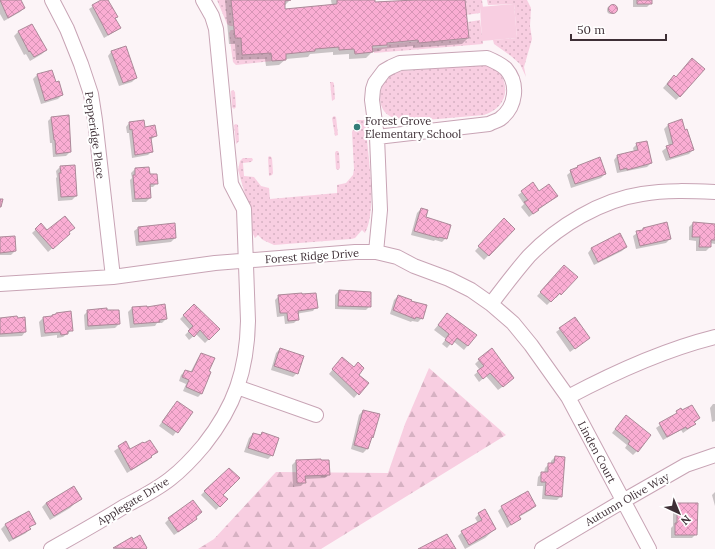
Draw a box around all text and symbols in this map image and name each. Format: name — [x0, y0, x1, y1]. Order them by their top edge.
scale bar — [571, 16, 666, 42]
text: 50 m — [577, 22, 605, 37]
street label: Pepperidge Place — [82, 90, 108, 180]
place label: Forest Grove Elementary School — [365, 114, 461, 141]
marker: Forest Grove Elementary School — [352, 122, 362, 132]
street label: Forest Ridge Drive — [265, 246, 359, 266]
street label: Linden Court — [575, 419, 619, 486]
street label: Autumn Olive Way — [582, 469, 672, 529]
street label: Applegate Drive — [94, 474, 171, 528]
north arrow — [659, 493, 699, 533]
text: N — [678, 512, 694, 529]

